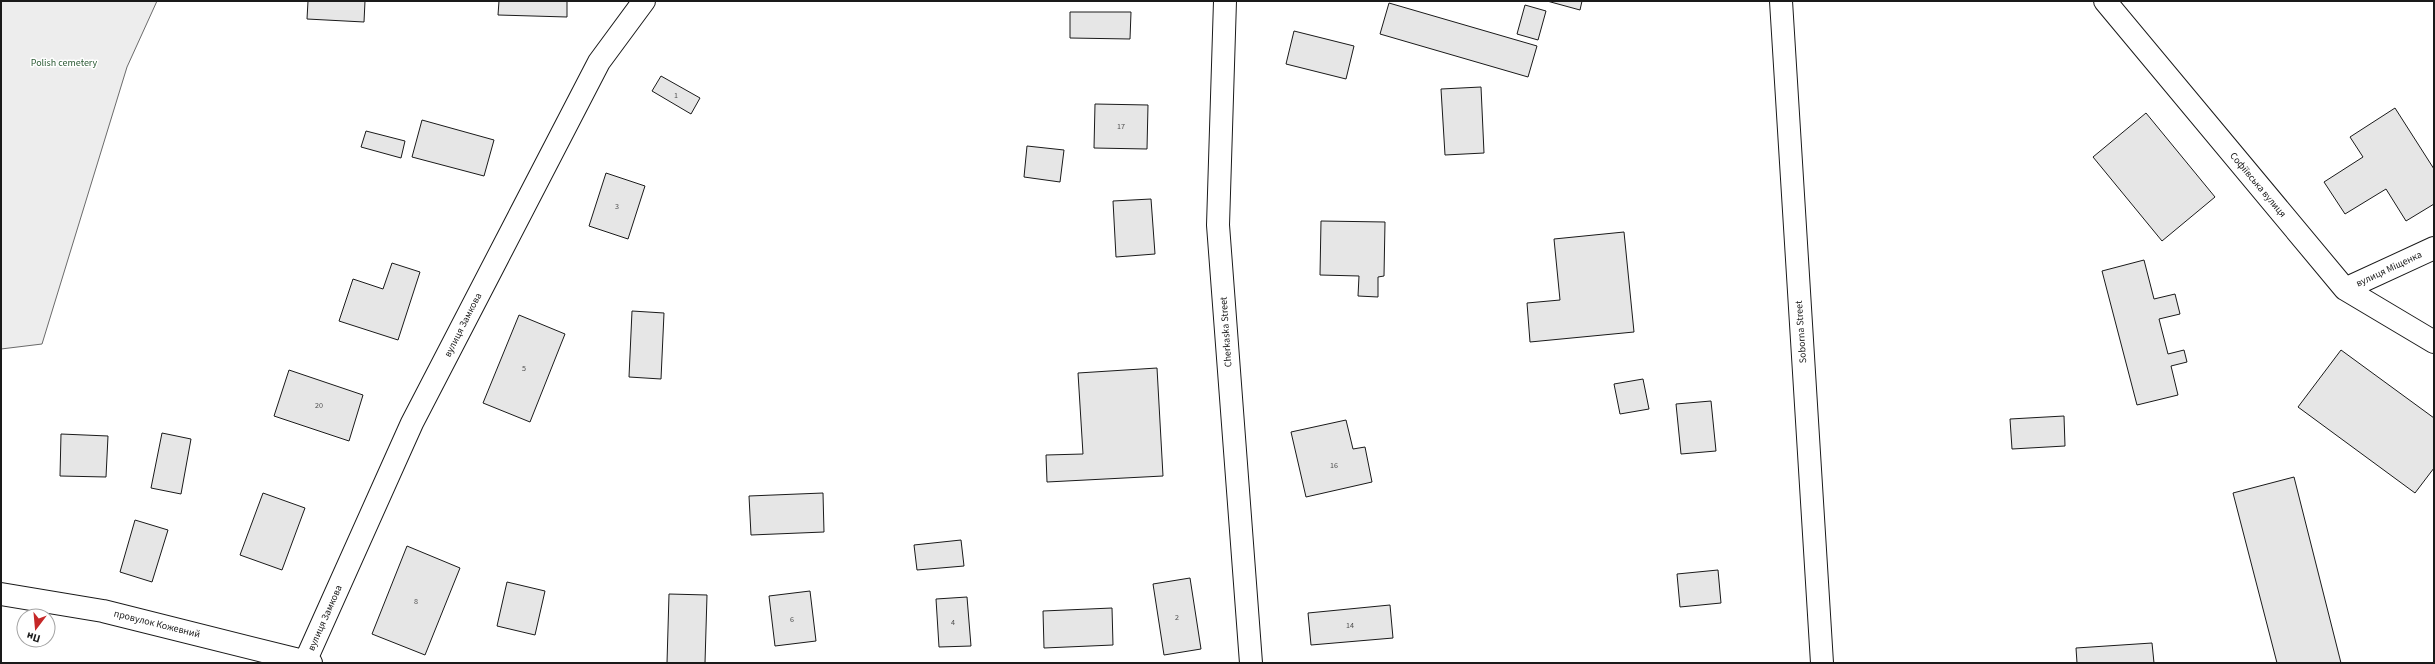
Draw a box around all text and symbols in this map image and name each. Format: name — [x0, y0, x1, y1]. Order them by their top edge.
park label: Polish cemetery — [31, 56, 98, 70]
house number: 1 — [674, 90, 678, 101]
house number: 17 — [1117, 121, 1125, 132]
street label: Софіївська вулиця — [2227, 149, 2289, 221]
house number: 3 — [615, 201, 619, 212]
street label: вулиця Міщенка — [2354, 248, 2424, 290]
street label: вулиця Замкова — [441, 290, 485, 360]
street label: Cherkaska Street — [1217, 296, 1235, 368]
street label: Soborna Street — [1792, 300, 1810, 364]
house number: 5 — [522, 363, 526, 374]
house number: 20 — [315, 400, 323, 411]
house number: 16 — [1330, 460, 1338, 471]
street label: вулиця Замкова — [304, 583, 346, 653]
house number: 8 — [414, 596, 418, 607]
street label: провулок Кожевний — [112, 606, 202, 642]
north arrow — [16, 608, 56, 648]
house number: 2 — [1175, 612, 1179, 623]
house number: 6 — [790, 614, 794, 625]
house number: 4 — [951, 617, 955, 628]
house number: 14 — [1346, 620, 1354, 631]
text: Пн — [25, 628, 42, 646]

